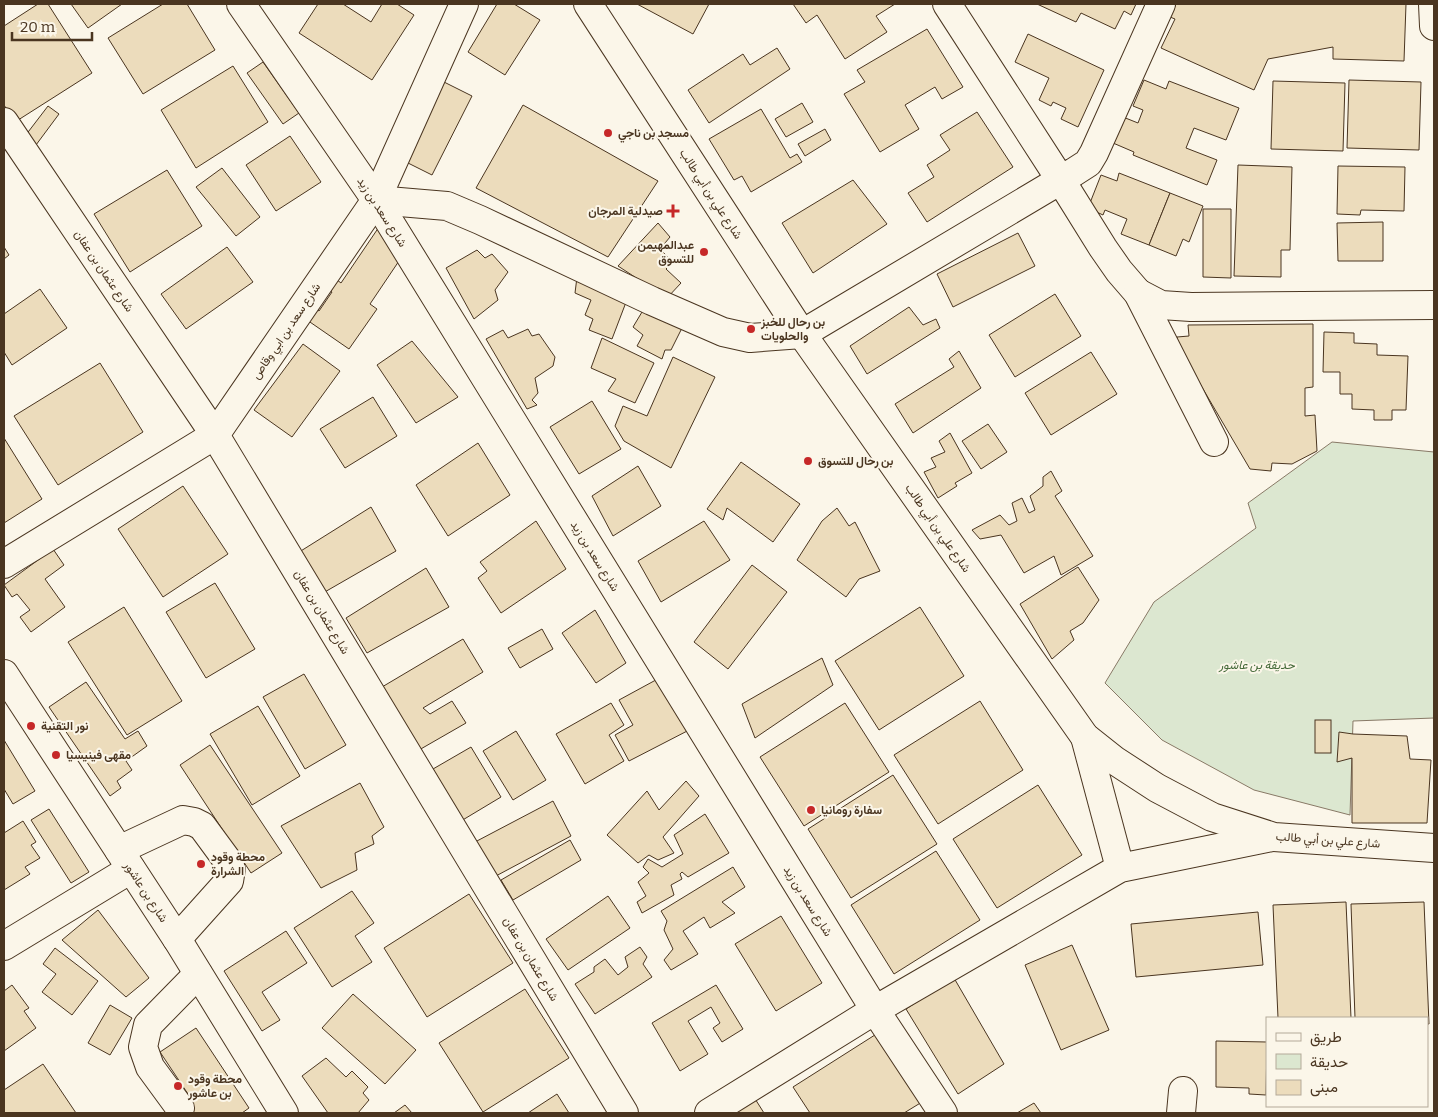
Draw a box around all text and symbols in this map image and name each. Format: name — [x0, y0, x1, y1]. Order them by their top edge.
scale bar — [12, 10, 92, 42]
text: 20 m — [20, 18, 56, 36]
place label: مسجد بن ناجي — [618, 126, 689, 143]
marker: مسجد بن ناجي — [602, 127, 614, 139]
street label: شارع علي بن أبي طالب — [674, 146, 745, 243]
street label: شارع سعد بن زيد — [353, 174, 410, 251]
place label: صيدلية المرجان — [588, 204, 663, 219]
marker: صيدلية المرجان — [667, 205, 679, 217]
street label: شارع عثمان بن عفان — [70, 227, 137, 316]
place label: عبدالمهيمن للتسوق — [637, 238, 694, 267]
marker: عبدالمهيمن للتسوق — [698, 246, 710, 258]
street label: شارع سعد بن ابي وقاص — [249, 280, 326, 383]
place label: بن رحال للخبز والحلويات — [760, 315, 825, 344]
marker: بن رحال للخبز والحلويات — [745, 323, 757, 335]
place label: بن رحال للتسوق — [818, 454, 894, 469]
marker: بن رحال للتسوق — [802, 455, 814, 467]
street label: شارع علي بن أبي طالب — [900, 481, 974, 577]
street label: شارع سعد بن زيد — [566, 518, 622, 595]
street label: شارع عثمان بن عفان — [290, 567, 353, 658]
park label: حديقة بن عاشور — [1218, 658, 1296, 673]
place label: نور التقنية — [41, 719, 89, 734]
marker: نور التقنية — [25, 720, 37, 732]
place label: مقهى فينيسيا — [66, 748, 132, 763]
marker: مقهى فينيسيا — [50, 749, 62, 761]
place label: سفارة رومانيا — [821, 803, 882, 818]
marker: سفارة رومانيا — [805, 804, 817, 816]
street label: شارع علي بن أبي طالب — [1275, 829, 1381, 854]
place label: محطة وقود الشرارة — [211, 850, 265, 879]
street label: شارع بن عاشور — [119, 858, 171, 926]
marker: محطة وقود الشرارة — [195, 858, 207, 870]
street label: شارع سعد بن زيد — [779, 863, 835, 940]
street label: شارع عثمان بن عفان — [499, 914, 562, 1005]
legend — [1266, 1017, 1428, 1107]
text: طريق — [1310, 1028, 1342, 1047]
text: حديقة — [1310, 1053, 1348, 1071]
place label: محطة وقود بن عاشور — [187, 1072, 242, 1101]
text: مبنى — [1310, 1078, 1338, 1097]
marker: محطة وقود بن عاشور — [172, 1080, 184, 1092]

